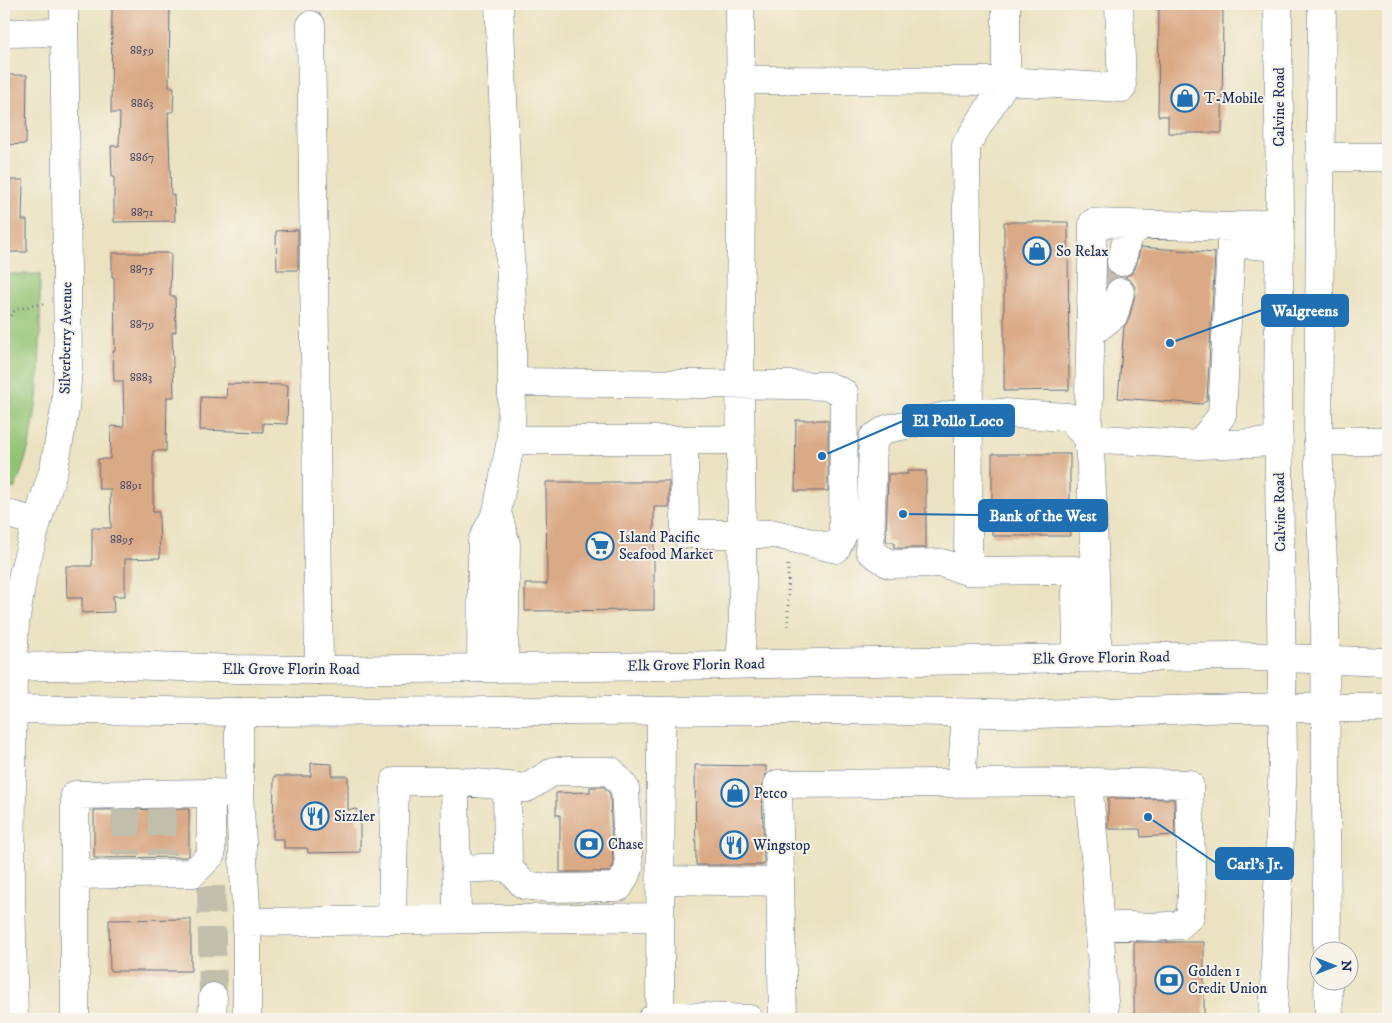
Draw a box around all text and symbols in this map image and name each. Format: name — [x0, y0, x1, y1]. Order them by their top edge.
house number: 8859 — [130, 43, 154, 58]
street label: Calvine Road — [1270, 67, 1289, 147]
shop icon: T-Mobile — [1170, 83, 1200, 113]
place label: T-Mobile — [1204, 89, 1264, 108]
house number: 8863 — [131, 96, 153, 111]
house number: 8867 — [130, 150, 154, 165]
house number: 8871 — [131, 205, 153, 220]
shop icon: So Relax — [1022, 236, 1052, 266]
place label: So Relax — [1056, 242, 1109, 261]
house number: 8875 — [130, 262, 154, 277]
street label: Silverberry Avenue — [56, 282, 76, 394]
callout: Walgreens — [1262, 295, 1348, 326]
text: Walgreens — [1271, 301, 1339, 321]
house number: 8879 — [130, 317, 154, 332]
house number: 8883 — [130, 370, 152, 385]
callout: El Pollo Loco — [903, 405, 1014, 436]
text: El Pollo Loco — [912, 411, 1004, 431]
street label: Calvine Road — [1270, 472, 1290, 552]
house number: 8891 — [120, 478, 142, 493]
callout: Bank of the West — [979, 500, 1107, 531]
text: Bank of the West — [989, 506, 1098, 526]
place label: Island Pacific Seafood Market — [619, 528, 714, 564]
supermarket icon: Island Pacific Seafood Market — [585, 531, 615, 561]
house number: 8895 — [110, 532, 134, 547]
street label: Elk Grove Florin Road — [1032, 647, 1170, 669]
street label: Elk Grove Florin Road — [627, 654, 765, 676]
street label: Elk Grove Florin Road — [222, 660, 360, 679]
shop icon: Petco — [720, 778, 750, 808]
place label: Petco — [754, 784, 787, 803]
restaurant icon: Sizzler — [300, 801, 330, 831]
place label: Sizzler — [334, 807, 375, 826]
bank icon: Chase — [574, 829, 604, 859]
restaurant icon: Wingstop — [719, 830, 749, 860]
place label: Chase — [608, 835, 643, 854]
place label: Wingstop — [752, 836, 811, 855]
callout: Carl's Jr. — [1216, 848, 1293, 879]
text: Carl's Jr. — [1227, 854, 1283, 874]
north arrow — [1310, 940, 1360, 990]
text: N — [1337, 960, 1355, 972]
place label: Golden 1 Credit Union — [1188, 962, 1267, 998]
bank icon: Golden 1 Credit Union — [1154, 965, 1184, 995]

